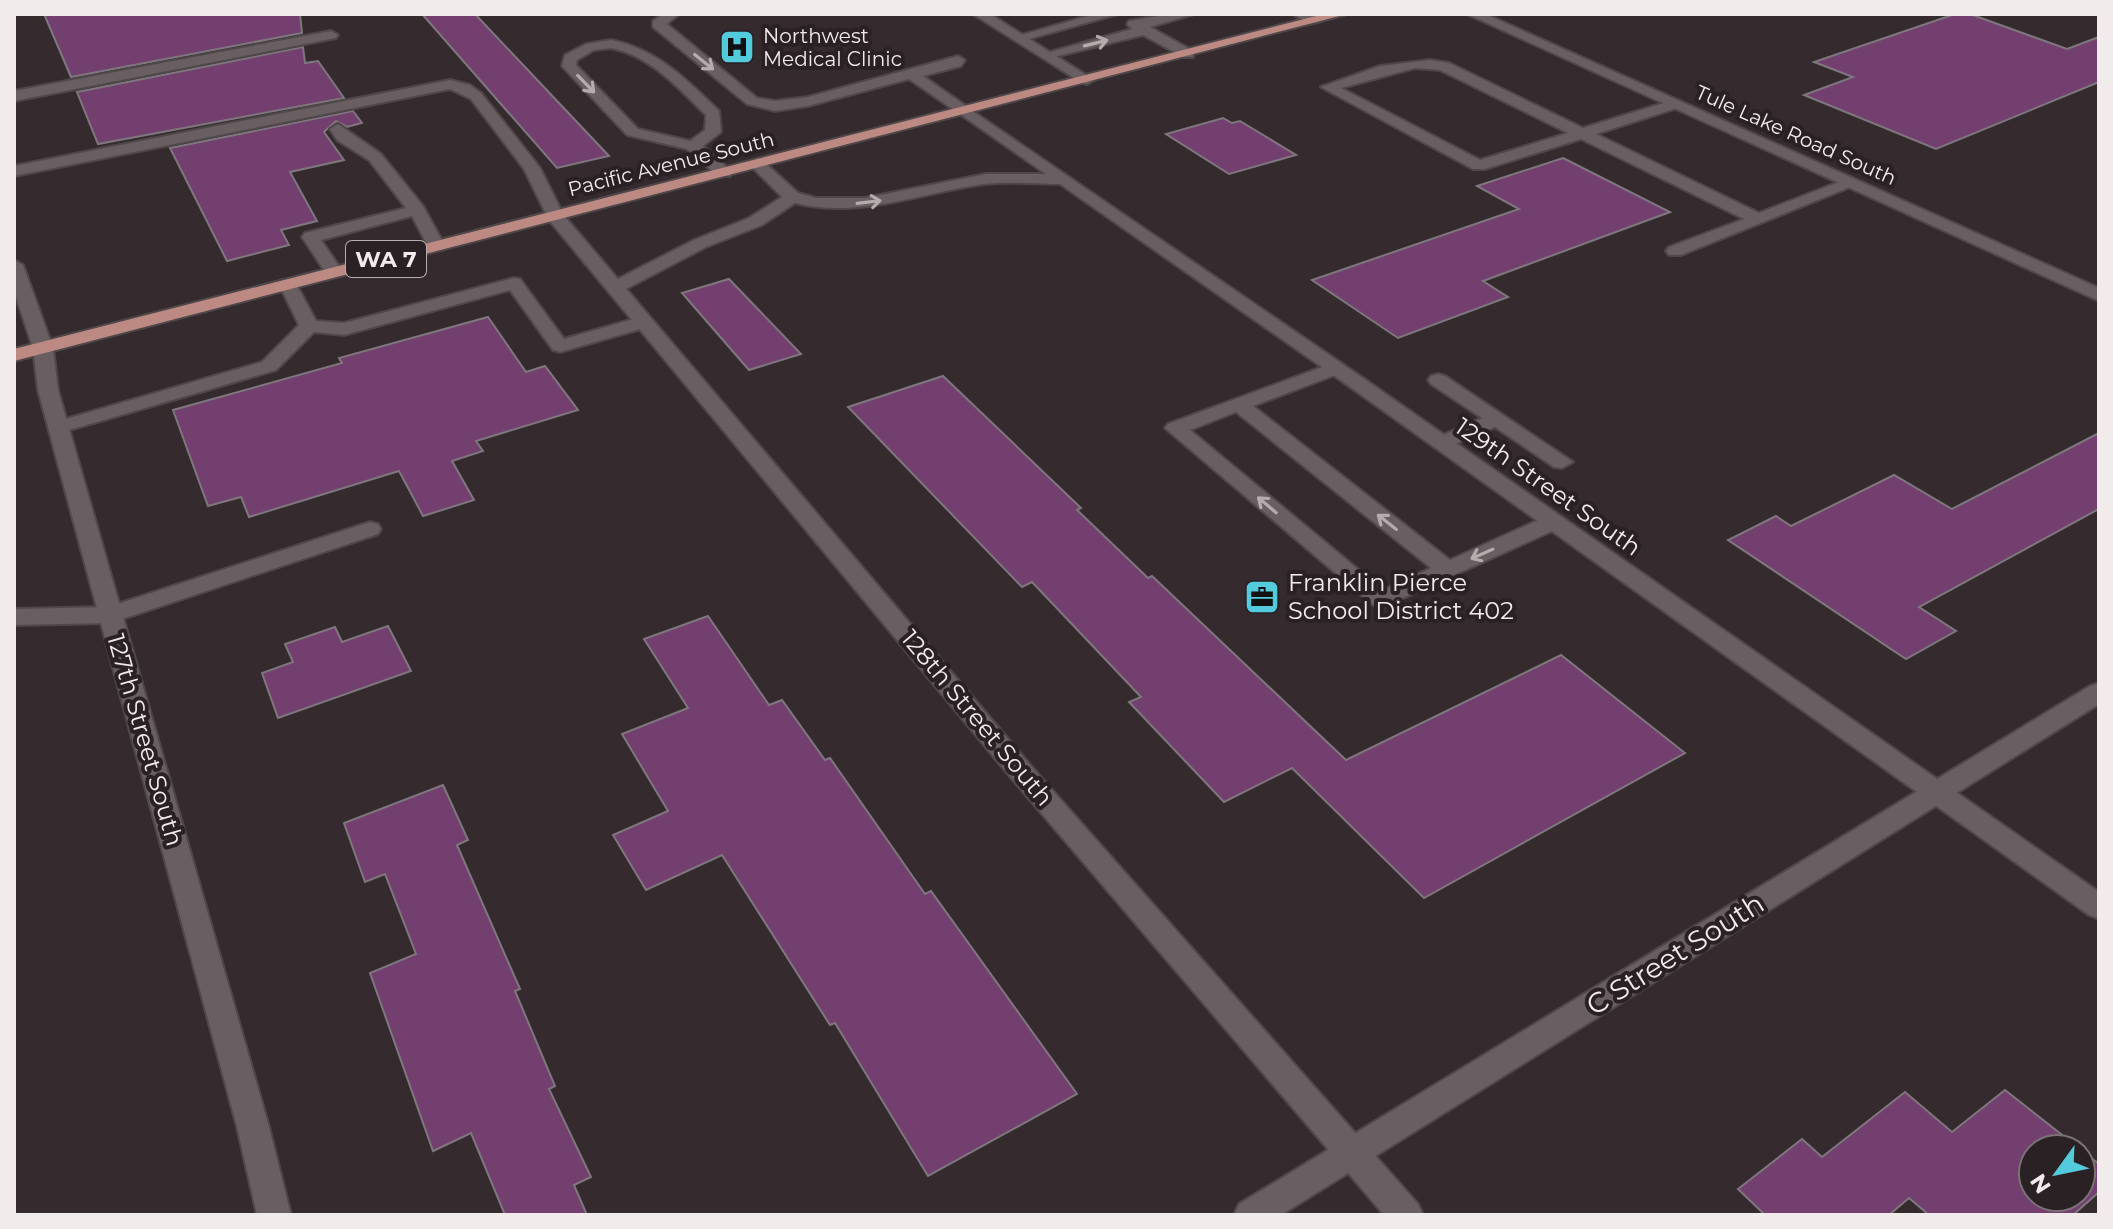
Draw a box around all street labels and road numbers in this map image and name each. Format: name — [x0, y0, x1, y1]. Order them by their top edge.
street label: Tule Lake Road South — [1692, 80, 1900, 190]
street label: Pacific Avenue South — [565, 127, 777, 201]
road number: WA 7 — [346, 241, 426, 277]
street label: 129th Street South — [1450, 412, 1647, 562]
street label: 128th Street South — [895, 624, 1059, 812]
street label: 127th Street South — [101, 631, 190, 849]
street label: C Street South — [1580, 886, 1770, 1022]

